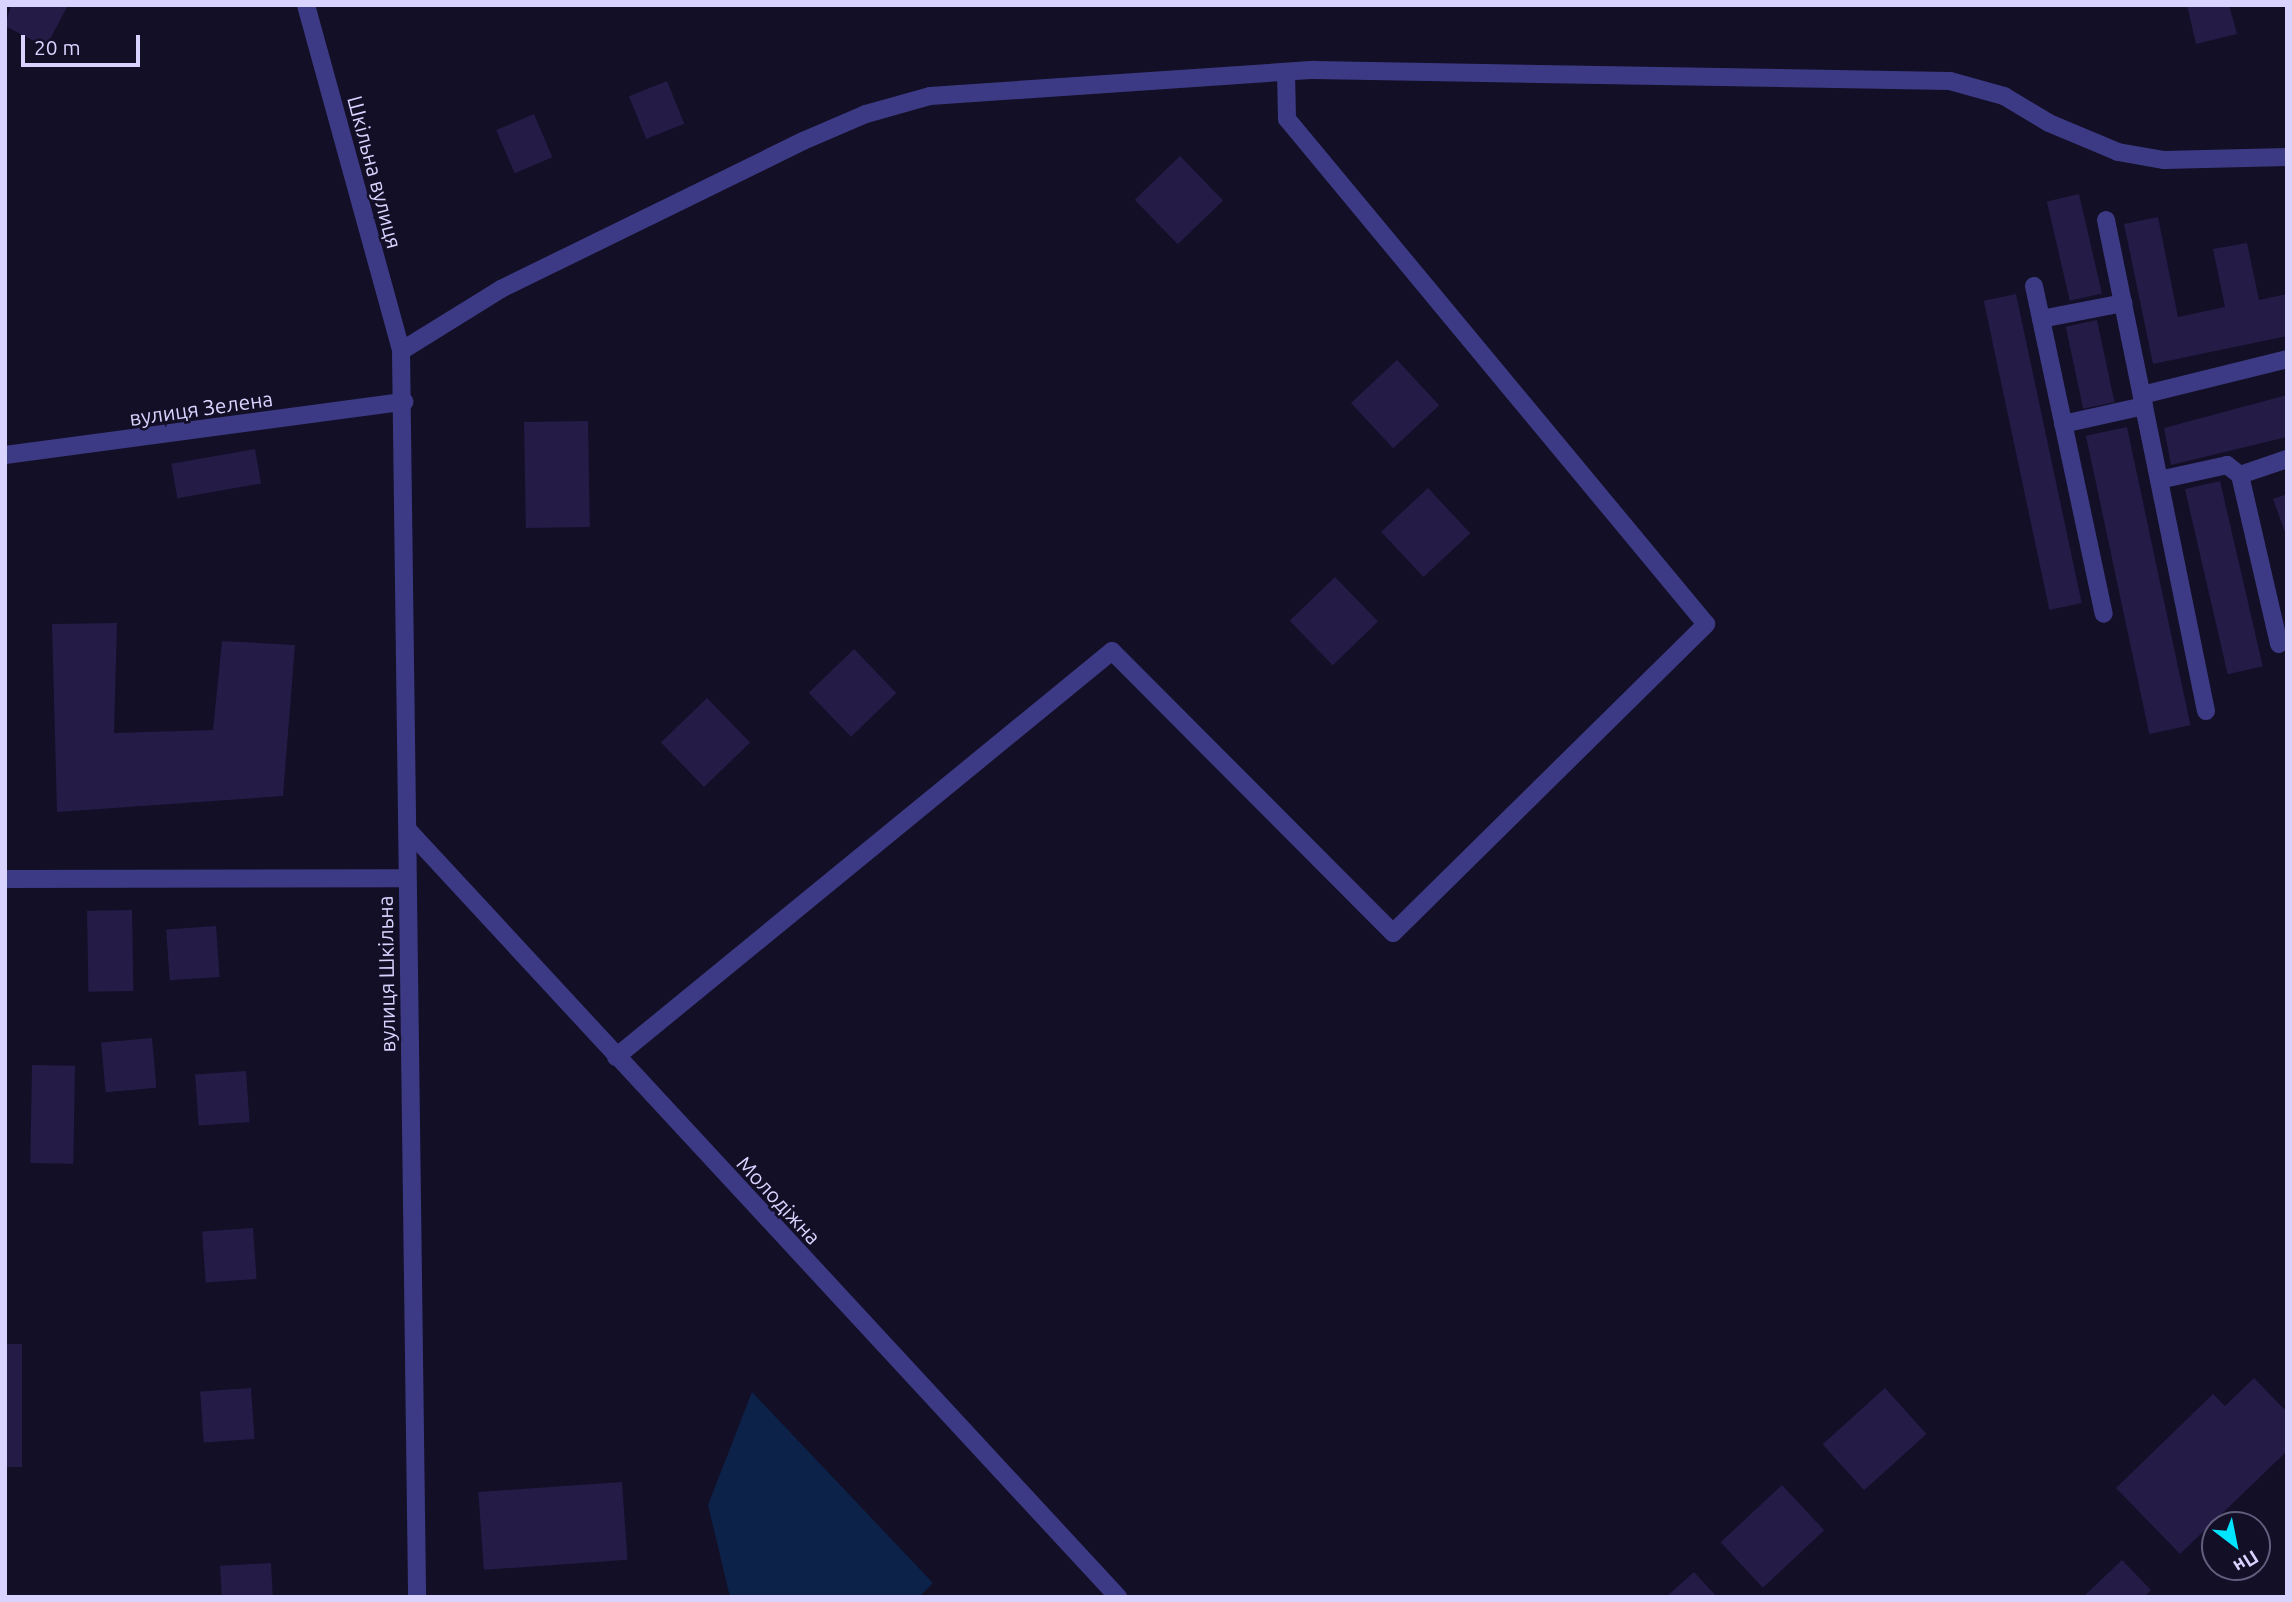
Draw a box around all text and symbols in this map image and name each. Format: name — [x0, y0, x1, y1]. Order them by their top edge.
scale bar — [24, 21, 144, 65]
text: 20 m — [34, 35, 81, 59]
street label: Шкільна вулиця — [343, 93, 407, 251]
street label: вулиця Зелена — [128, 385, 274, 431]
street label: вулиця Шкільна — [372, 895, 400, 1053]
street label: Молодіжна — [732, 1151, 826, 1249]
north arrow — [2201, 1511, 2271, 1581]
text: Пн — [2230, 1546, 2262, 1578]

